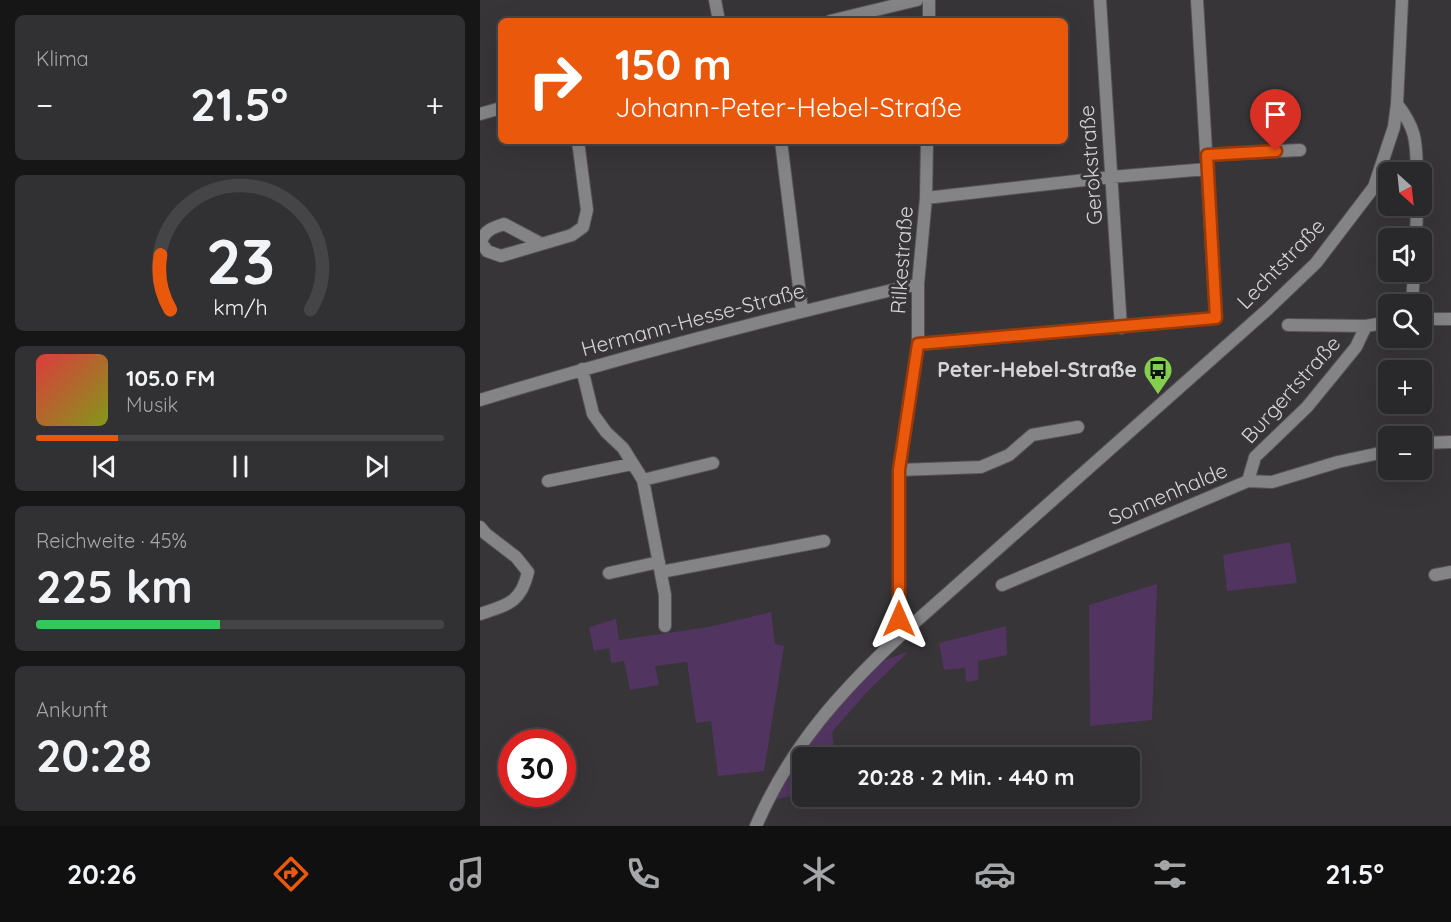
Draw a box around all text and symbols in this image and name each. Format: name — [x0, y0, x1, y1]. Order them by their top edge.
text: 150 m — [615, 38, 732, 91]
icon: right — [516, 42, 594, 120]
text: Klima — [36, 46, 89, 71]
text: 21.5° — [190, 76, 288, 132]
text: − — [36, 84, 53, 125]
text: + — [425, 84, 444, 125]
pin — [1250, 89, 1301, 151]
text: Johann-Peter-Hebel-Straße — [615, 90, 962, 124]
icon: arrive — [1259, 98, 1292, 131]
street label: Gerokstraße — [1073, 104, 1107, 226]
north arrow — [1378, 162, 1432, 216]
map controls — [1378, 162, 1432, 480]
street label: Rilkestraße — [884, 205, 918, 315]
street label: Lechtstraße — [1231, 213, 1330, 314]
text: 23 — [205, 222, 275, 300]
button: sound — [1378, 228, 1432, 282]
street label: Hermann-Hesse-Straße — [578, 277, 807, 361]
text: km/h — [213, 294, 267, 320]
button: search — [1378, 294, 1432, 348]
street label: Burgertstraße — [1235, 330, 1345, 448]
bus stop icon: Peter-Hebel-Straße — [1142, 354, 1174, 396]
place label: Peter-Hebel-Straße — [937, 356, 1137, 382]
button: + — [1378, 360, 1432, 414]
text: 105.0 FM — [126, 364, 215, 392]
text: Musik — [126, 392, 178, 417]
button: − — [1378, 426, 1432, 480]
icon: previous — [88, 450, 121, 483]
icon: pause — [224, 450, 257, 483]
icon: next — [360, 450, 393, 483]
street label: Sonnenhalde — [1104, 456, 1231, 530]
text: Reichweite · 45% — [36, 528, 187, 553]
text: 225 km — [36, 558, 193, 614]
position arrow — [867, 587, 931, 651]
text: Ankunft — [36, 697, 108, 722]
text: 20:28 — [36, 727, 152, 783]
speed limit sign: 30 — [498, 729, 576, 807]
text: 20:28 · 2 Min. · 440 m — [857, 763, 1075, 791]
icon: directions — [270, 853, 312, 895]
icon: music — [446, 853, 488, 895]
icon: phone — [622, 853, 664, 895]
icon: climate — [798, 853, 840, 895]
icon: car — [974, 853, 1016, 895]
icon: filters — [1149, 853, 1191, 895]
text: 20:26 — [67, 857, 137, 891]
text: 21.5° — [1325, 857, 1384, 891]

